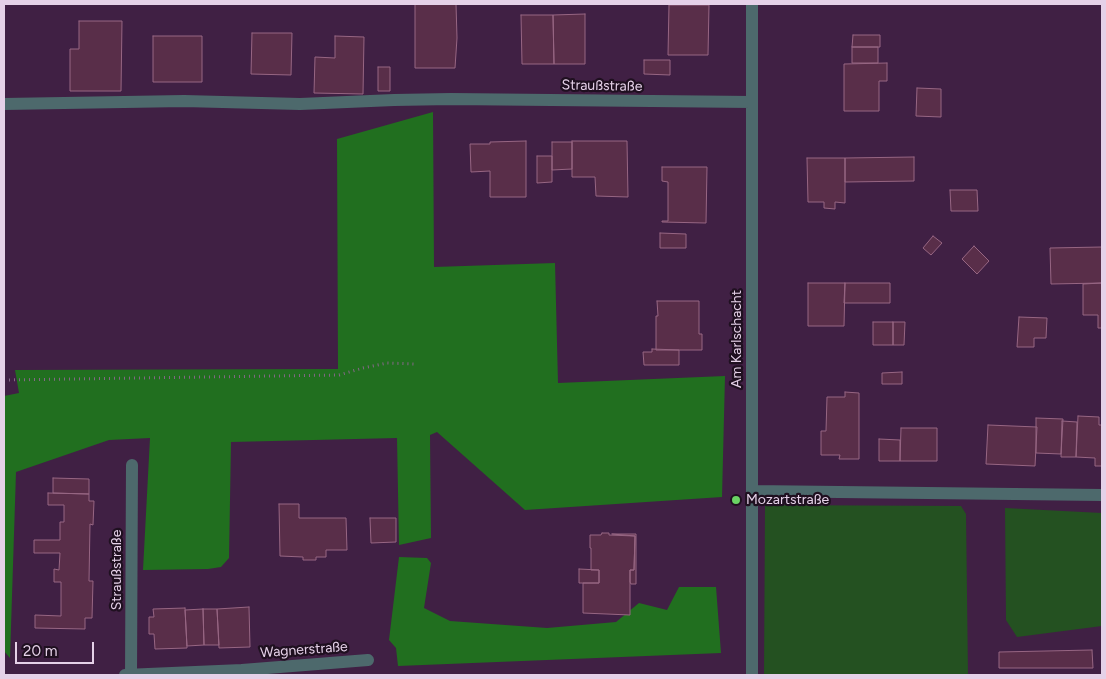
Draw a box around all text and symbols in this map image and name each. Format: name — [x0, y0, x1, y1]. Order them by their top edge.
street label: Straußstraße — [562, 77, 642, 95]
street label: Am Karlschacht — [729, 290, 745, 388]
place label: Mozartstraße — [746, 492, 829, 508]
marker: Mozartstraße — [730, 494, 742, 506]
street label: Straußstraße — [109, 530, 125, 610]
scale bar — [18, 632, 96, 664]
street label: Wagnerstraße — [260, 639, 348, 661]
text: 20 m — [23, 642, 57, 660]

